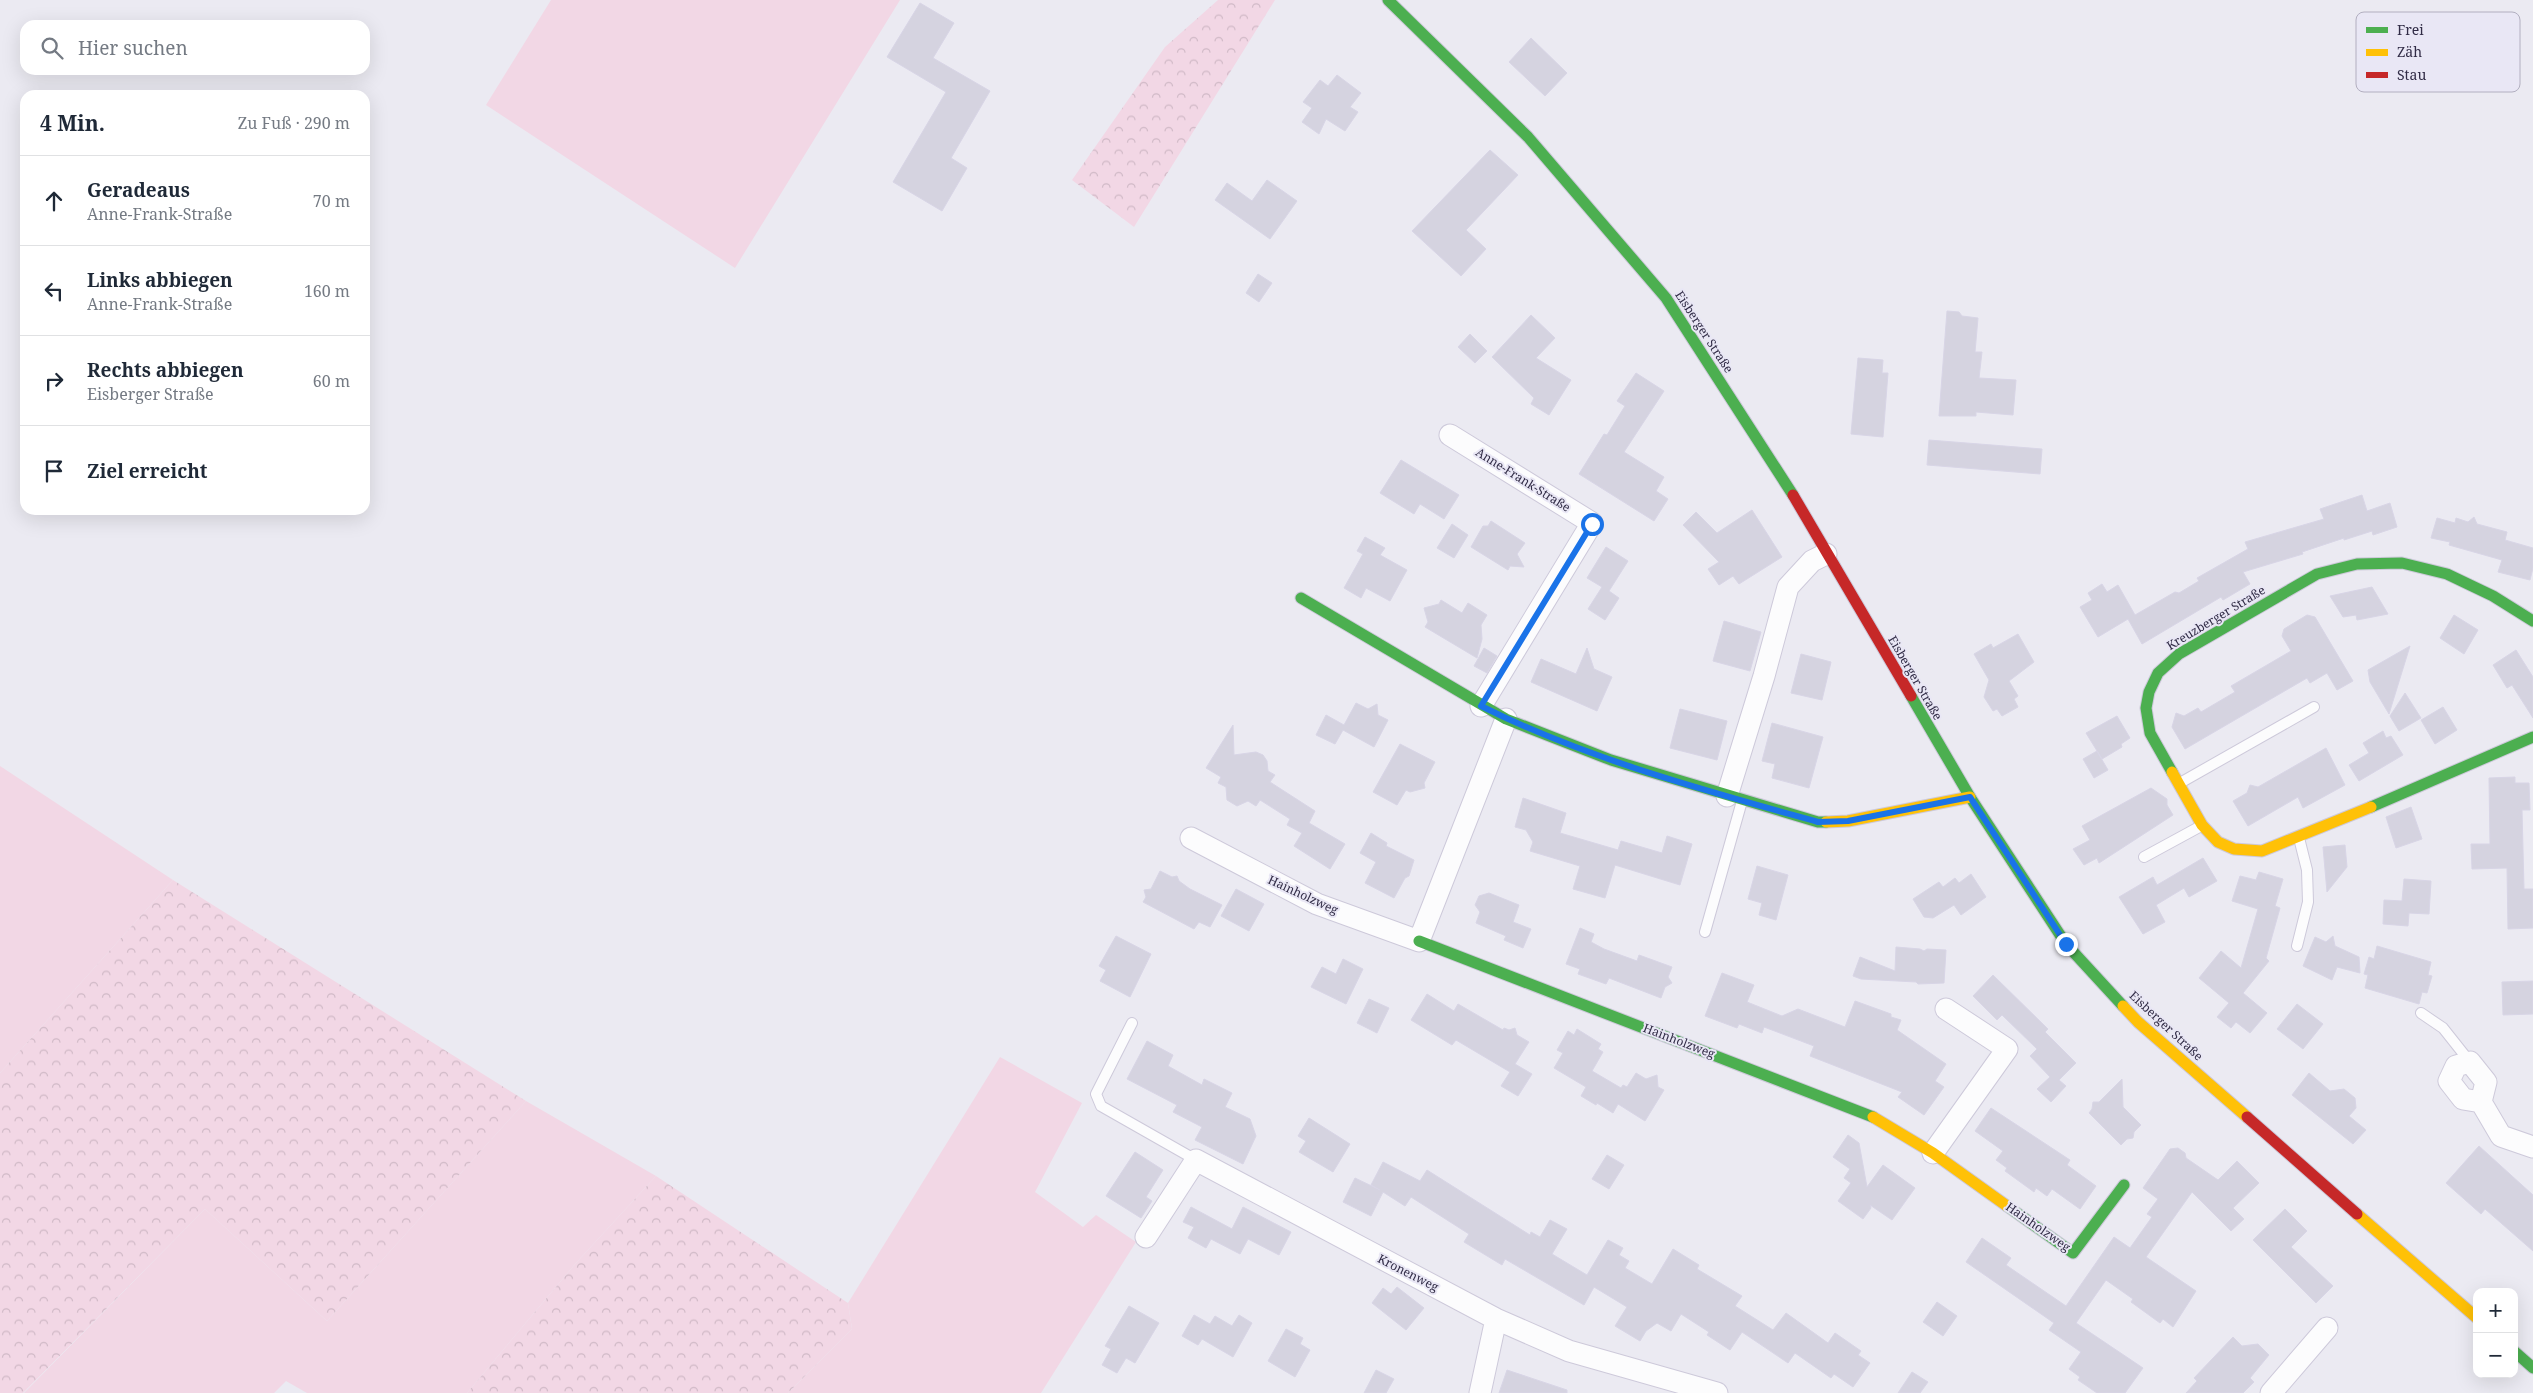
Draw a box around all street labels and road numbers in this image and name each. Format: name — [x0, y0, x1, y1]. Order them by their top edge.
street label: Eisberger Straße — [1671, 287, 1737, 376]
street label: Anne-Frank-Straße — [1473, 444, 1574, 516]
street label: Kreuzberger Straße — [2163, 581, 2268, 654]
street label: Eisberger Straße — [1884, 632, 1947, 723]
street label: Hainholzweg — [1265, 871, 1341, 918]
street label: Eisberger Straße — [2126, 987, 2207, 1064]
street label: Hainholzweg — [1641, 1019, 1718, 1062]
street label: Hainholzweg — [2003, 1198, 2075, 1256]
street label: Kronenweg — [1375, 1250, 1442, 1295]

